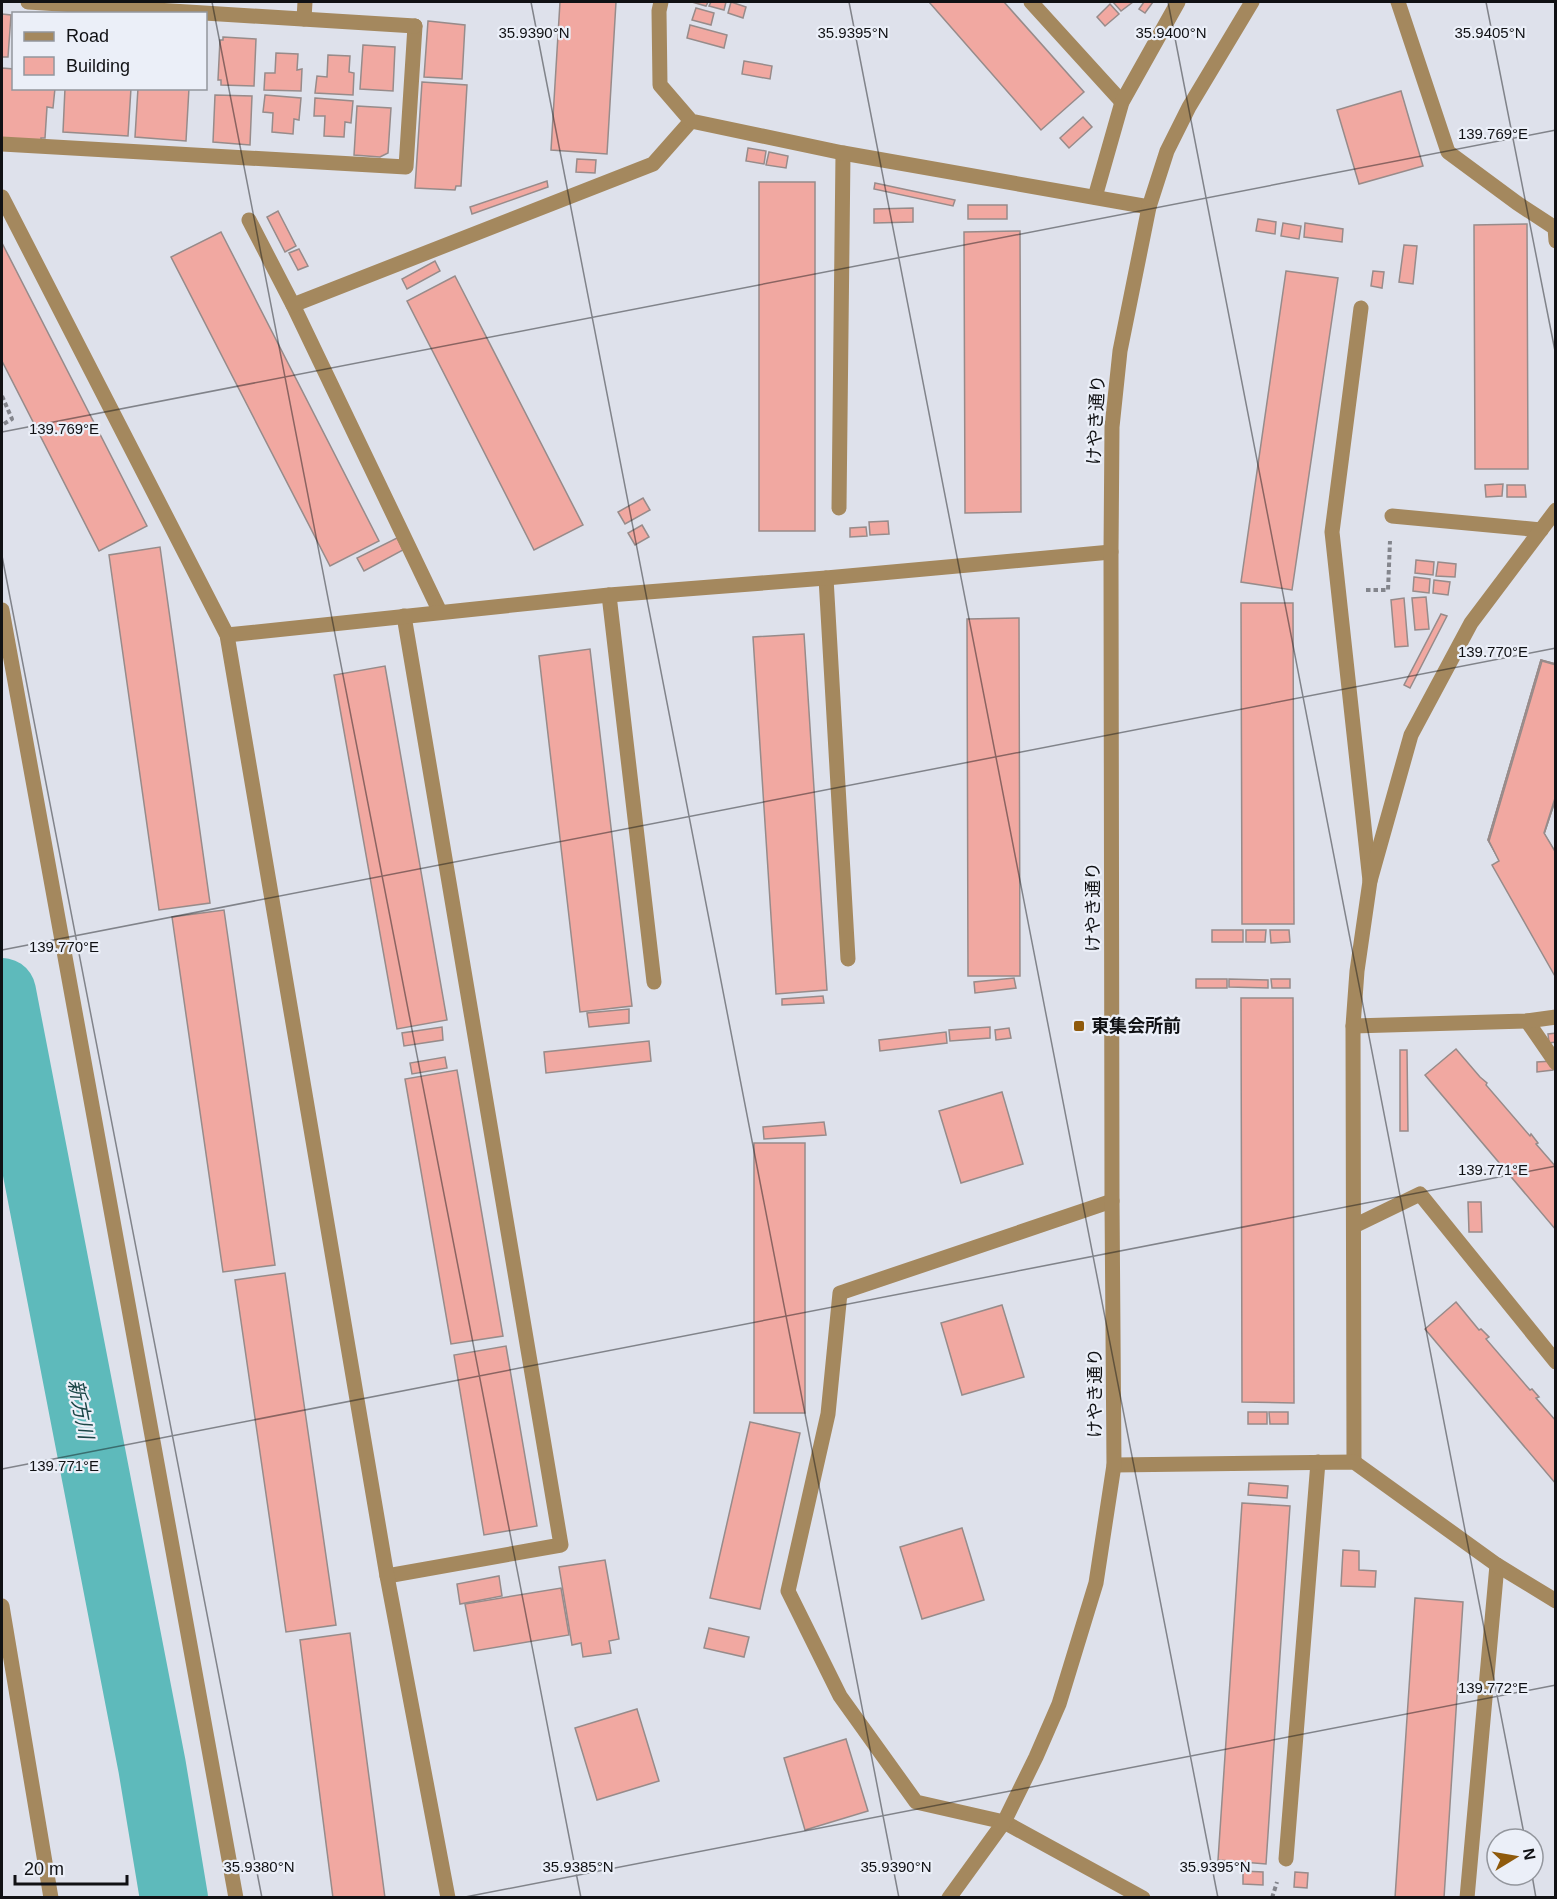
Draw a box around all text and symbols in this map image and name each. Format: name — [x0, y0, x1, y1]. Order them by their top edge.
legend — [12, 12, 207, 90]
text: 35.9390°N — [498, 24, 570, 41]
text: 35.9395°N — [817, 24, 889, 41]
text: 35.9400°N — [1135, 24, 1207, 41]
text: 35.9405°N — [1454, 24, 1526, 41]
text: Road — [66, 26, 109, 46]
text: Building — [66, 56, 130, 76]
text: 139.769°E — [1458, 125, 1528, 142]
street label: けやき通り — [1084, 375, 1108, 465]
text: 139.769°E — [29, 420, 99, 437]
text: 139.770°E — [1458, 643, 1528, 660]
street label: けやき通り — [1083, 862, 1103, 952]
text: 139.770°E — [29, 938, 99, 955]
place label: 東集会所前 — [1091, 1016, 1181, 1036]
marker: 東集会所前 — [1072, 1019, 1086, 1033]
text: 139.771°E — [1458, 1161, 1528, 1178]
street label: けやき通り — [1085, 1348, 1105, 1438]
water label: 新方川 — [64, 1377, 98, 1443]
text: 139.771°E — [29, 1457, 99, 1474]
text: 139.772°E — [1458, 1679, 1528, 1696]
north arrow — [1485, 1827, 1545, 1887]
text: N — [1520, 1847, 1539, 1862]
scale bar — [15, 1848, 128, 1886]
text: 35.9380°N — [223, 1858, 295, 1875]
text: 35.9385°N — [542, 1858, 614, 1875]
text: 35.9390°N — [860, 1858, 932, 1875]
text: 35.9395°N — [1179, 1858, 1251, 1875]
text: 20 m — [24, 1859, 64, 1879]

